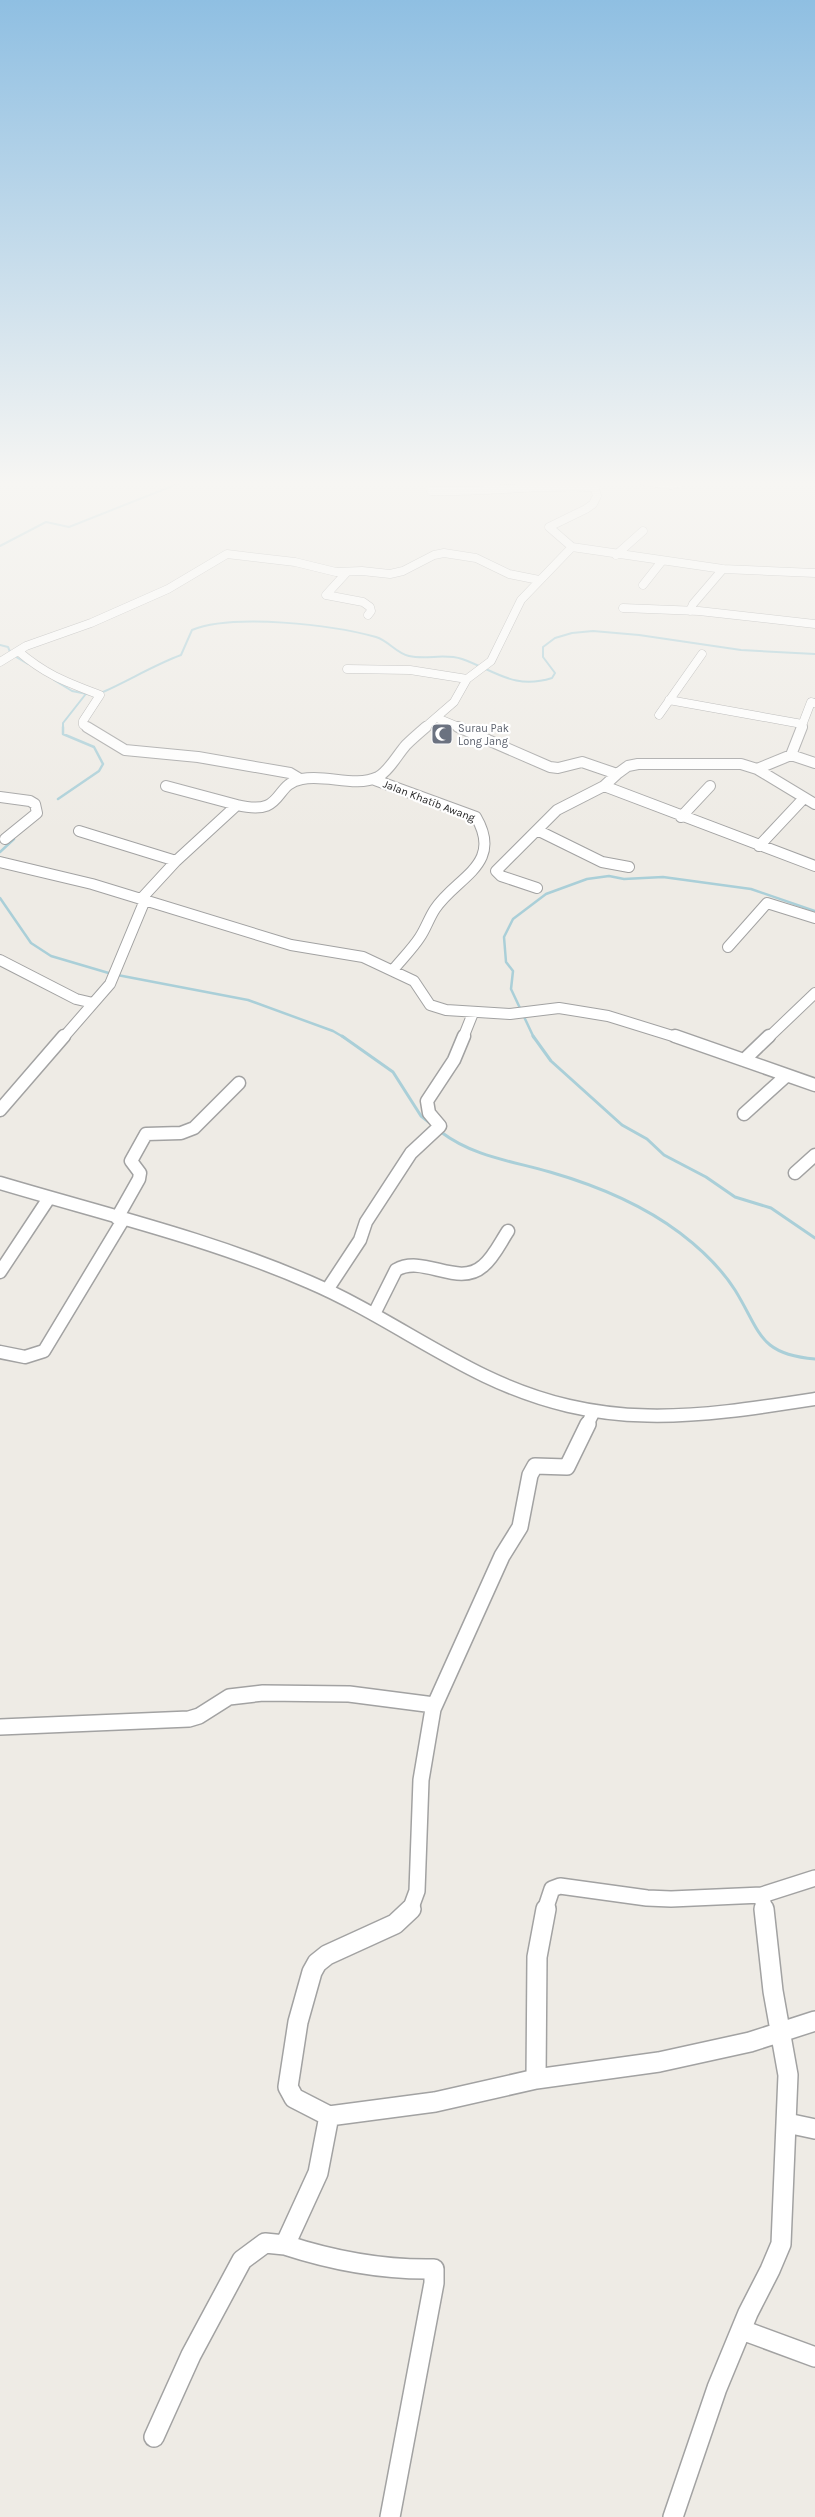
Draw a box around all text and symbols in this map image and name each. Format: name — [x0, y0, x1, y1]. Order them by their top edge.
mosque icon: Surau Pak Long Jang — [430, 722, 454, 746]
place label: Surau Pak Long Jang — [458, 722, 509, 748]
street label: Jalan Khatib Awang — [381, 777, 478, 825]

